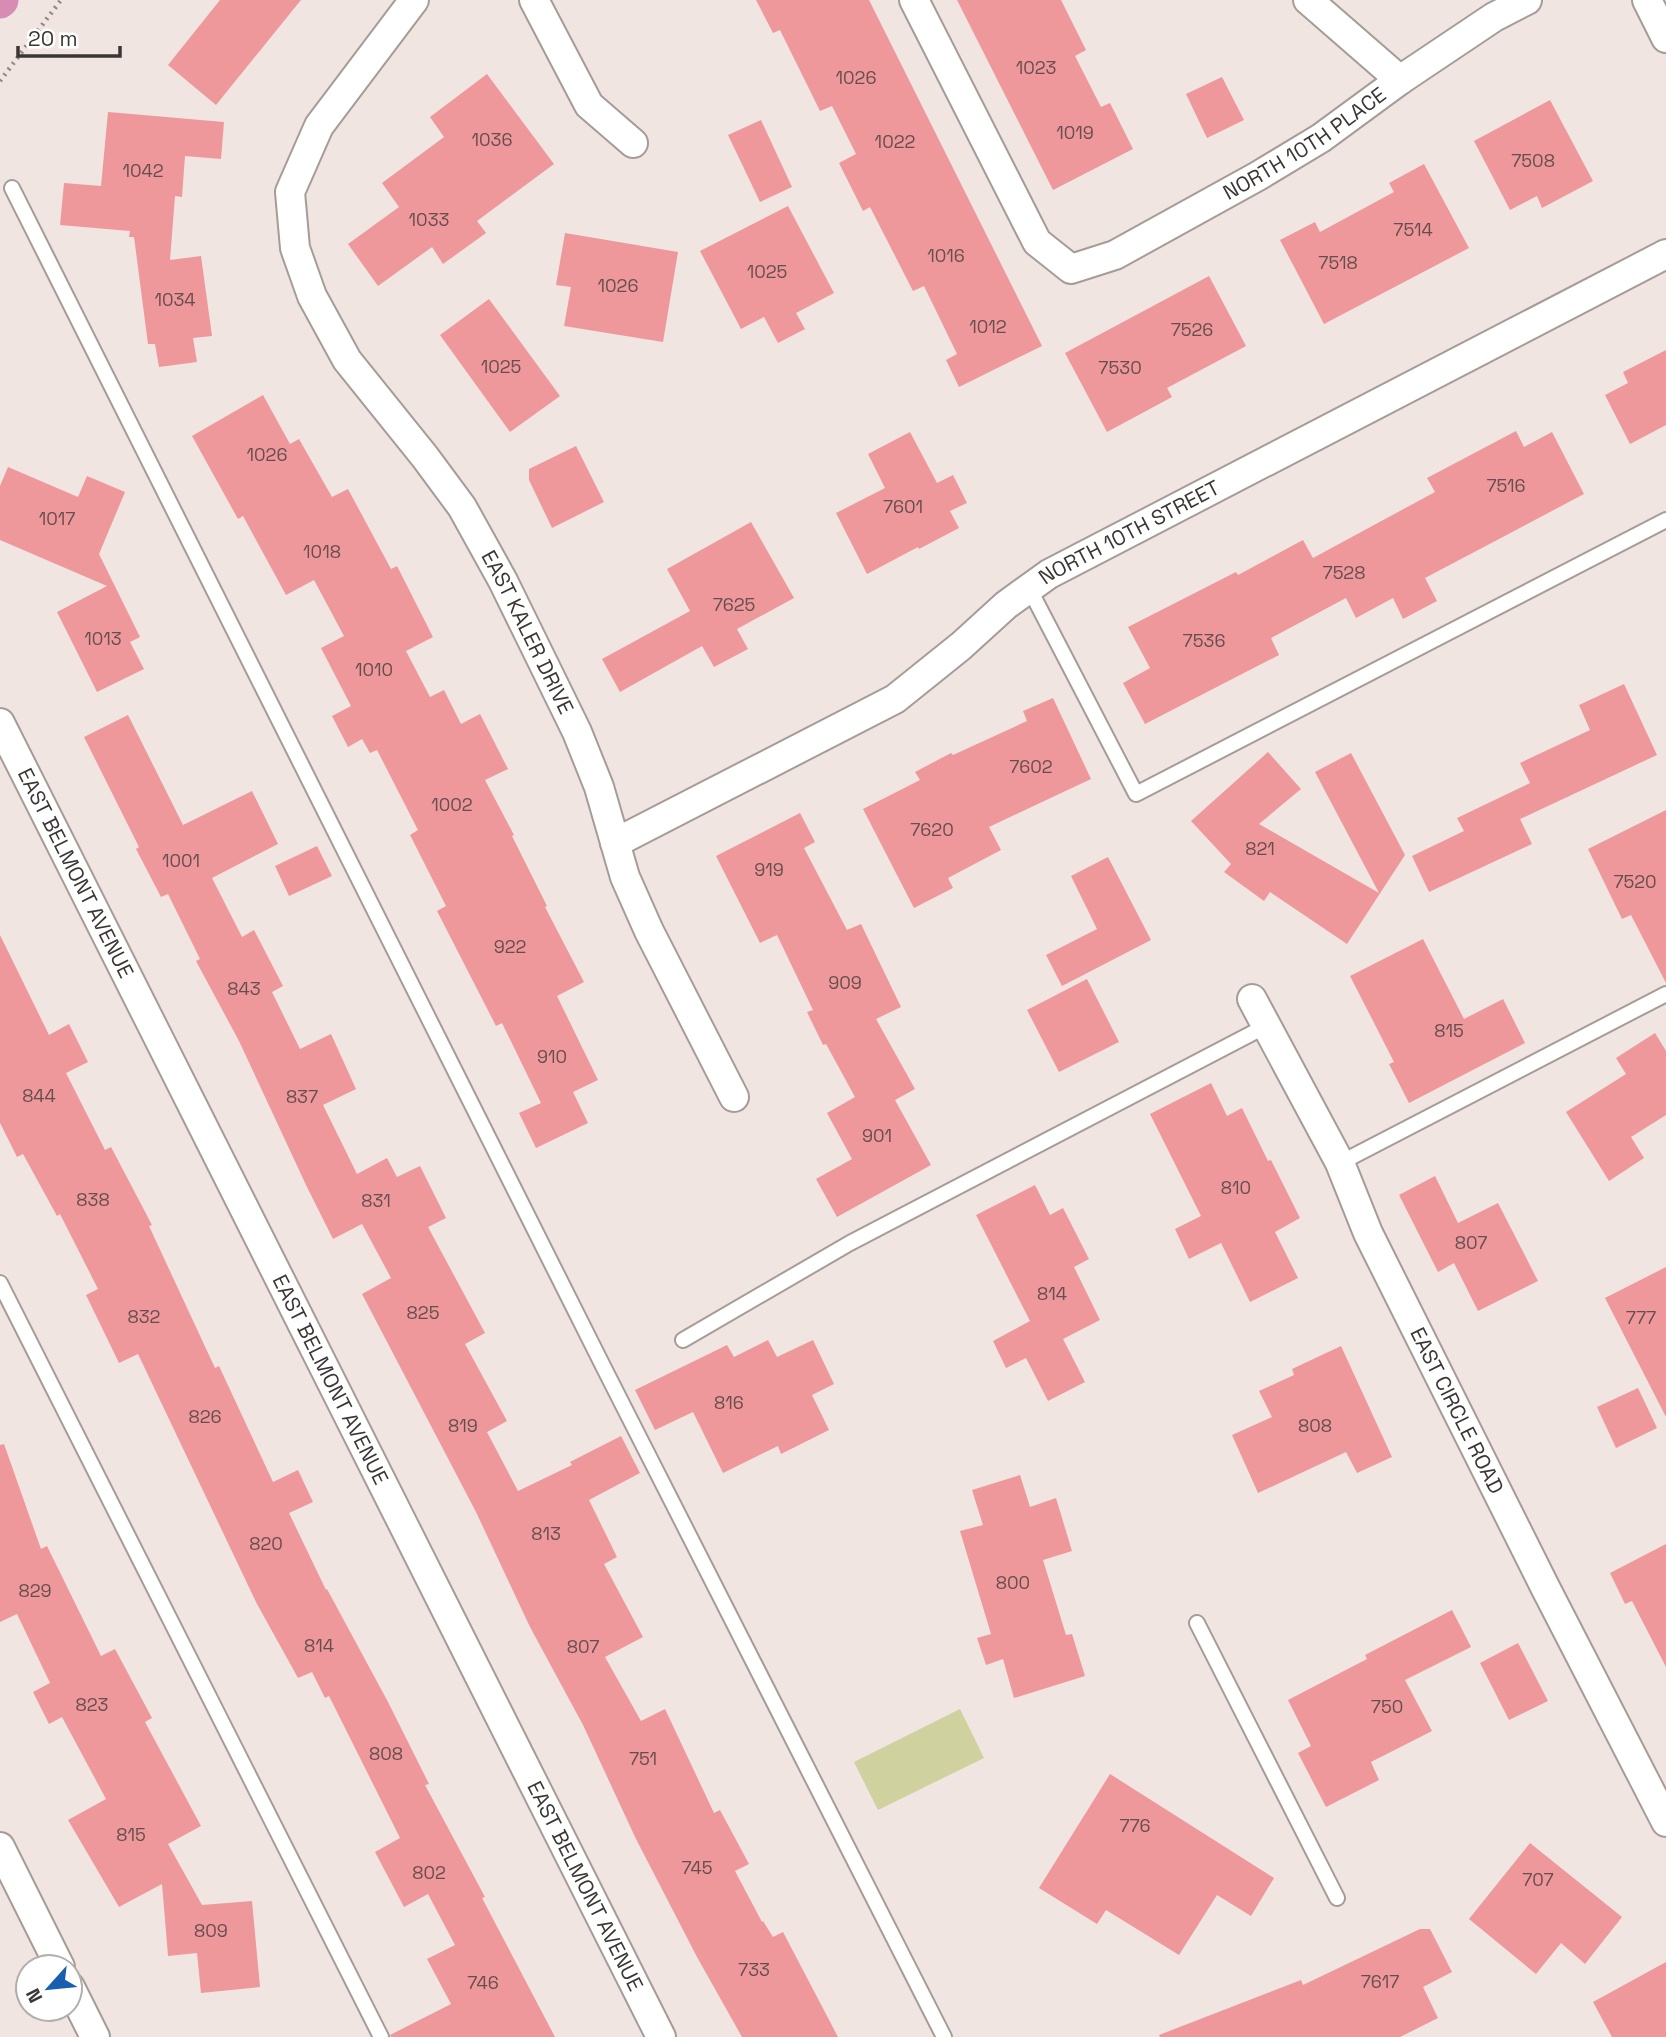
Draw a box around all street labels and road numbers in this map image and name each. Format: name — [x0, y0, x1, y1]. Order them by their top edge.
street label: NORTH 10TH PLACE — [1218, 81, 1391, 206]
street label: NORTH 10TH STREET — [1033, 474, 1224, 590]
street label: EAST KALER DRIVE — [476, 545, 580, 718]
street label: EAST BELMONT AVENUE — [12, 763, 140, 982]
street label: EAST BELMONT AVENUE — [267, 1270, 395, 1489]
street label: EAST CIRCLE ROAD — [1404, 1323, 1510, 1498]
street label: EAST BELMONT AVENUE — [521, 1776, 650, 1995]

